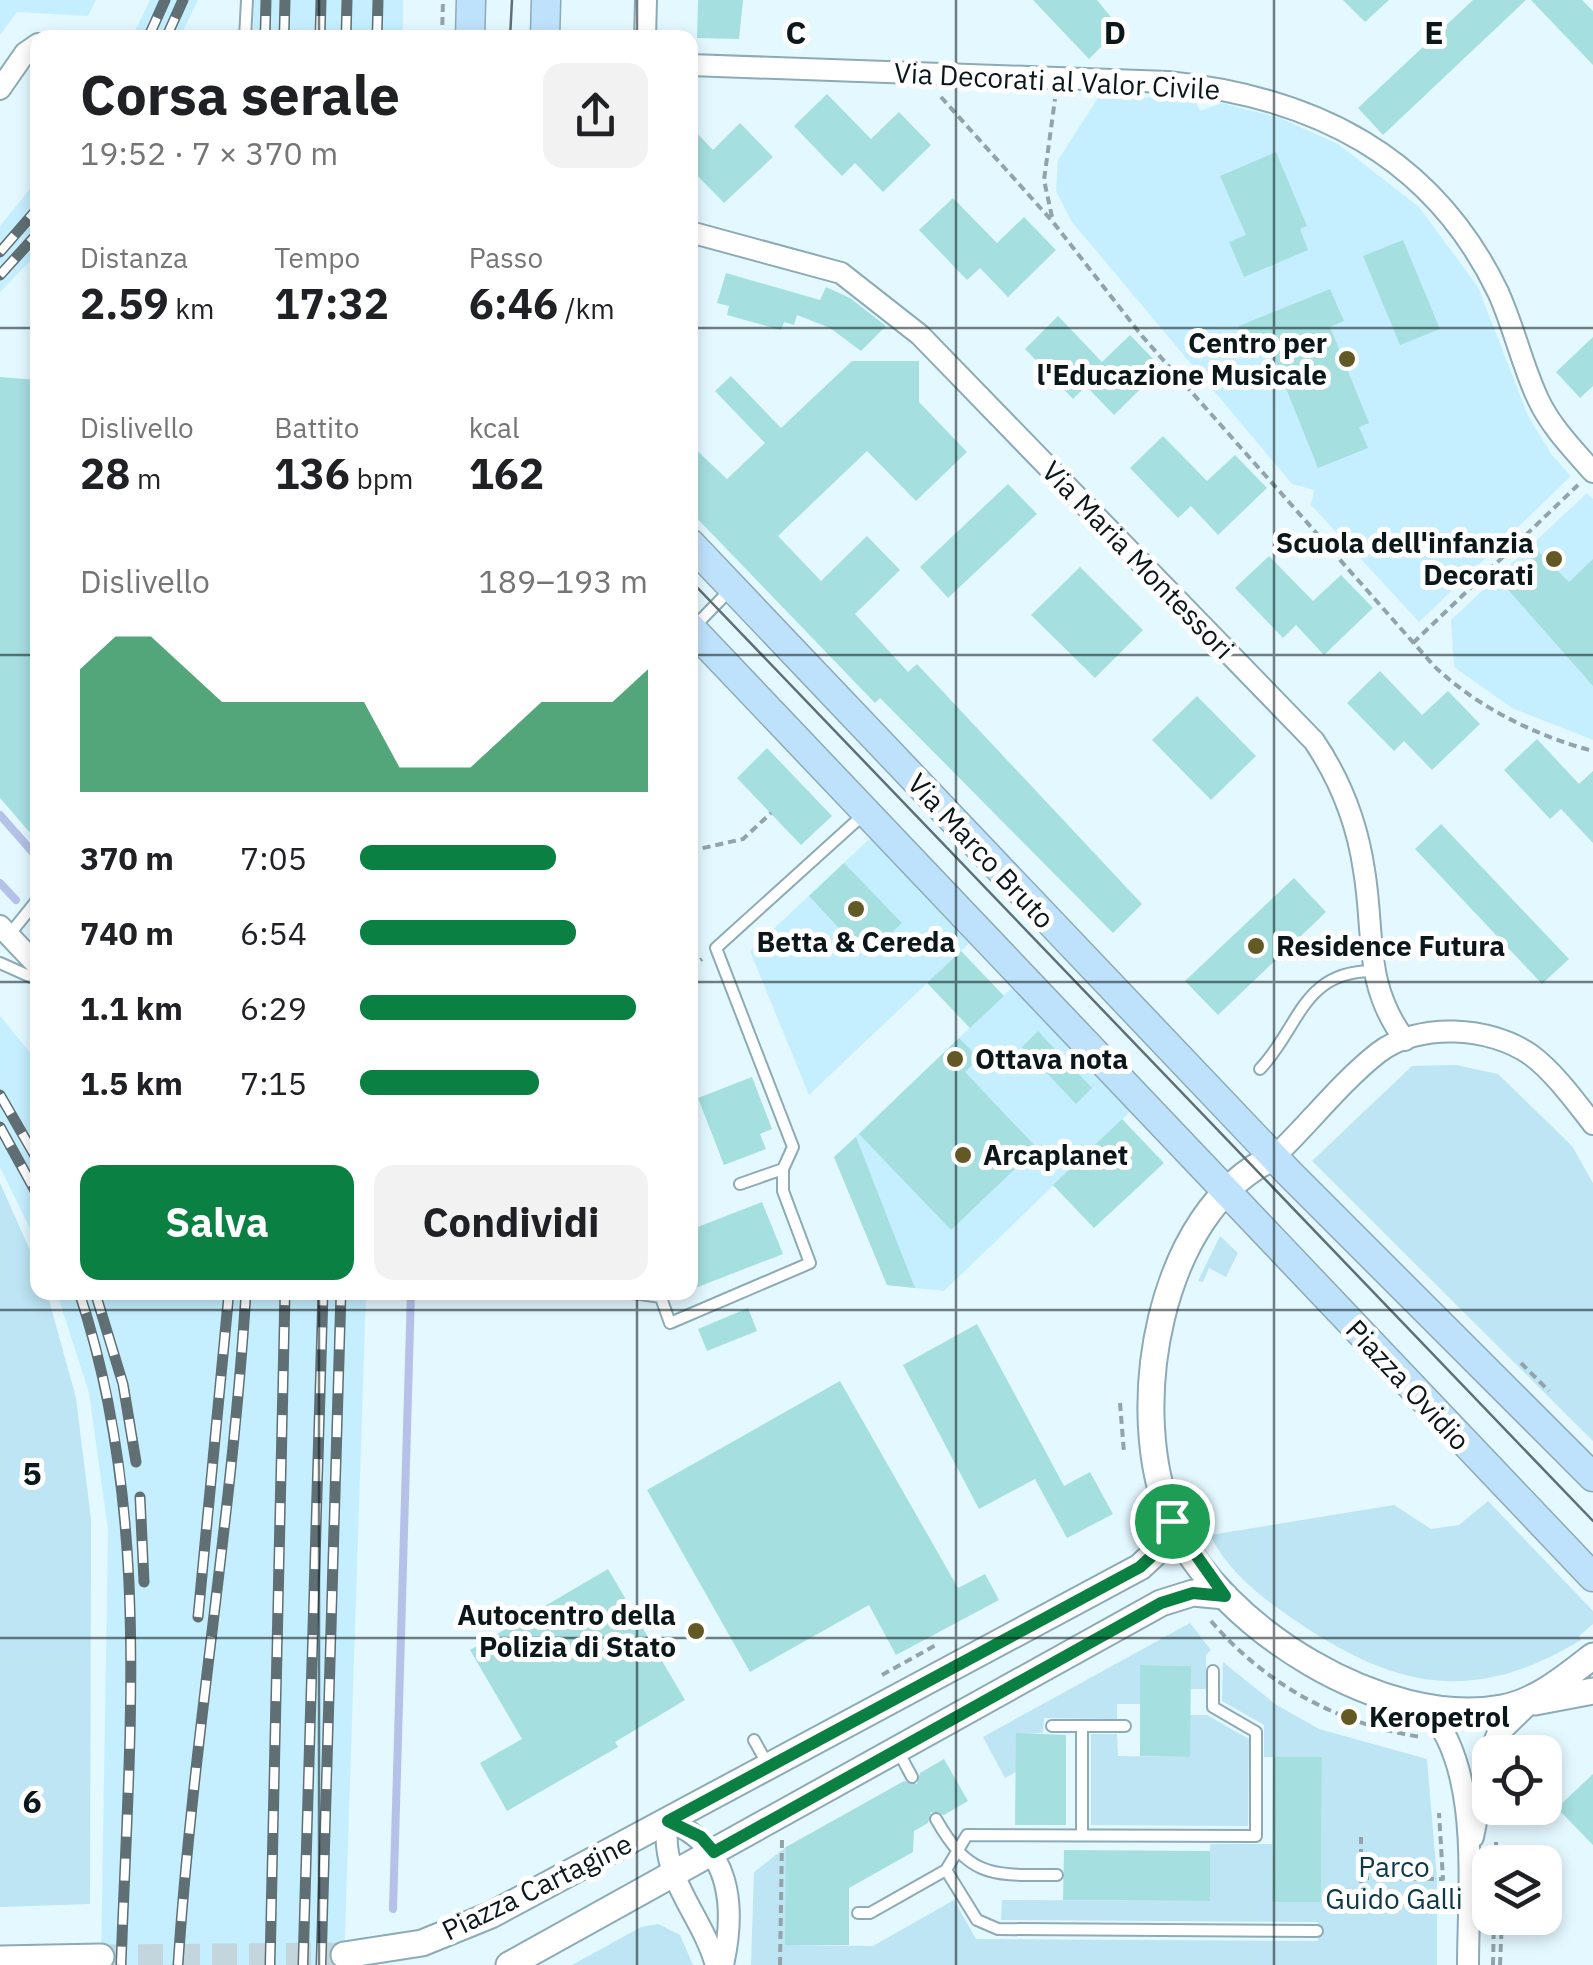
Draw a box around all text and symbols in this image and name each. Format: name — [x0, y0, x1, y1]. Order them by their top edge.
text: C — [786, 11, 806, 53]
text: D — [1104, 11, 1126, 53]
text: E — [1424, 11, 1444, 53]
street label: Via Decorati al Valor Civile — [893, 53, 1221, 108]
text: Corsa serale — [80, 59, 400, 130]
button: share — [543, 63, 648, 168]
text: 19:52 · 7 × 370 m — [80, 132, 338, 174]
text: Distanza — [80, 239, 188, 276]
text: Tempo — [274, 239, 360, 276]
text: Passo — [469, 239, 543, 276]
text: 2.59 — [80, 276, 169, 331]
text: 17:32 — [274, 276, 389, 331]
text: 6:46 — [469, 276, 558, 331]
text: km — [169, 290, 214, 327]
text: /km — [558, 290, 615, 327]
place label: Centro per l'Educazione Musicale — [1036, 324, 1327, 393]
marker: Centro per l'Educazione Musicale — [1336, 348, 1358, 370]
text: Dislivello — [80, 409, 194, 446]
text: Battito — [274, 409, 359, 446]
text: kcal — [469, 409, 520, 446]
text: 28 — [80, 446, 130, 501]
text: 136 — [274, 446, 350, 501]
text: 162 — [469, 446, 544, 501]
street label: Via Maria Montessori — [1034, 453, 1243, 667]
text: m — [130, 460, 161, 497]
text: bpm — [350, 460, 413, 497]
place label: Scuola dell'infanzia Decorati — [1276, 524, 1534, 593]
marker: Scuola dell'infanzia Decorati — [1543, 548, 1565, 570]
text: Dislivello — [80, 560, 210, 602]
text: 189–193 m — [478, 560, 648, 602]
street label: Via Marco Bruto — [900, 765, 1063, 936]
text: 370 m — [80, 837, 174, 879]
text: 7:05 — [240, 837, 307, 879]
marker: Betta & Cereda — [845, 898, 867, 920]
text: 740 m — [80, 912, 174, 954]
text: 6:54 — [240, 912, 307, 954]
place label: Betta & Cereda — [757, 923, 956, 960]
place label: Residence Futura — [1276, 927, 1505, 964]
marker: Residence Futura — [1245, 935, 1267, 957]
text: 1.1 km — [80, 987, 183, 1029]
text: 6:29 — [240, 987, 307, 1029]
place label: Ottava nota — [975, 1040, 1128, 1077]
marker: Ottava nota — [944, 1048, 966, 1070]
text: 1.5 km — [80, 1062, 183, 1104]
text: 7:15 — [240, 1062, 307, 1104]
place label: Arcaplanet — [983, 1136, 1128, 1173]
marker: Arcaplanet — [952, 1144, 974, 1166]
button: Salva — [80, 1165, 354, 1280]
button: Condividi — [374, 1165, 648, 1280]
street label: Piazza Ovidio — [1338, 1311, 1479, 1458]
text: 5 — [22, 1452, 42, 1494]
pin — [1130, 1479, 1215, 1564]
icon: arrive — [1145, 1494, 1200, 1549]
place label: Autocentro della Polizia di Stato — [457, 1596, 676, 1665]
marker: Autocentro della Polizia di Stato — [685, 1620, 707, 1642]
place label: Keropetrol — [1369, 1698, 1509, 1735]
marker: Keropetrol — [1338, 1706, 1360, 1728]
map controls — [1472, 1735, 1562, 1935]
button: locate — [1472, 1735, 1562, 1825]
text: 6 — [22, 1780, 42, 1822]
street label: Piazza Cartagine — [436, 1825, 638, 1949]
button: layers — [1472, 1845, 1562, 1935]
park label: Parco Guido Galli — [1325, 1848, 1463, 1917]

